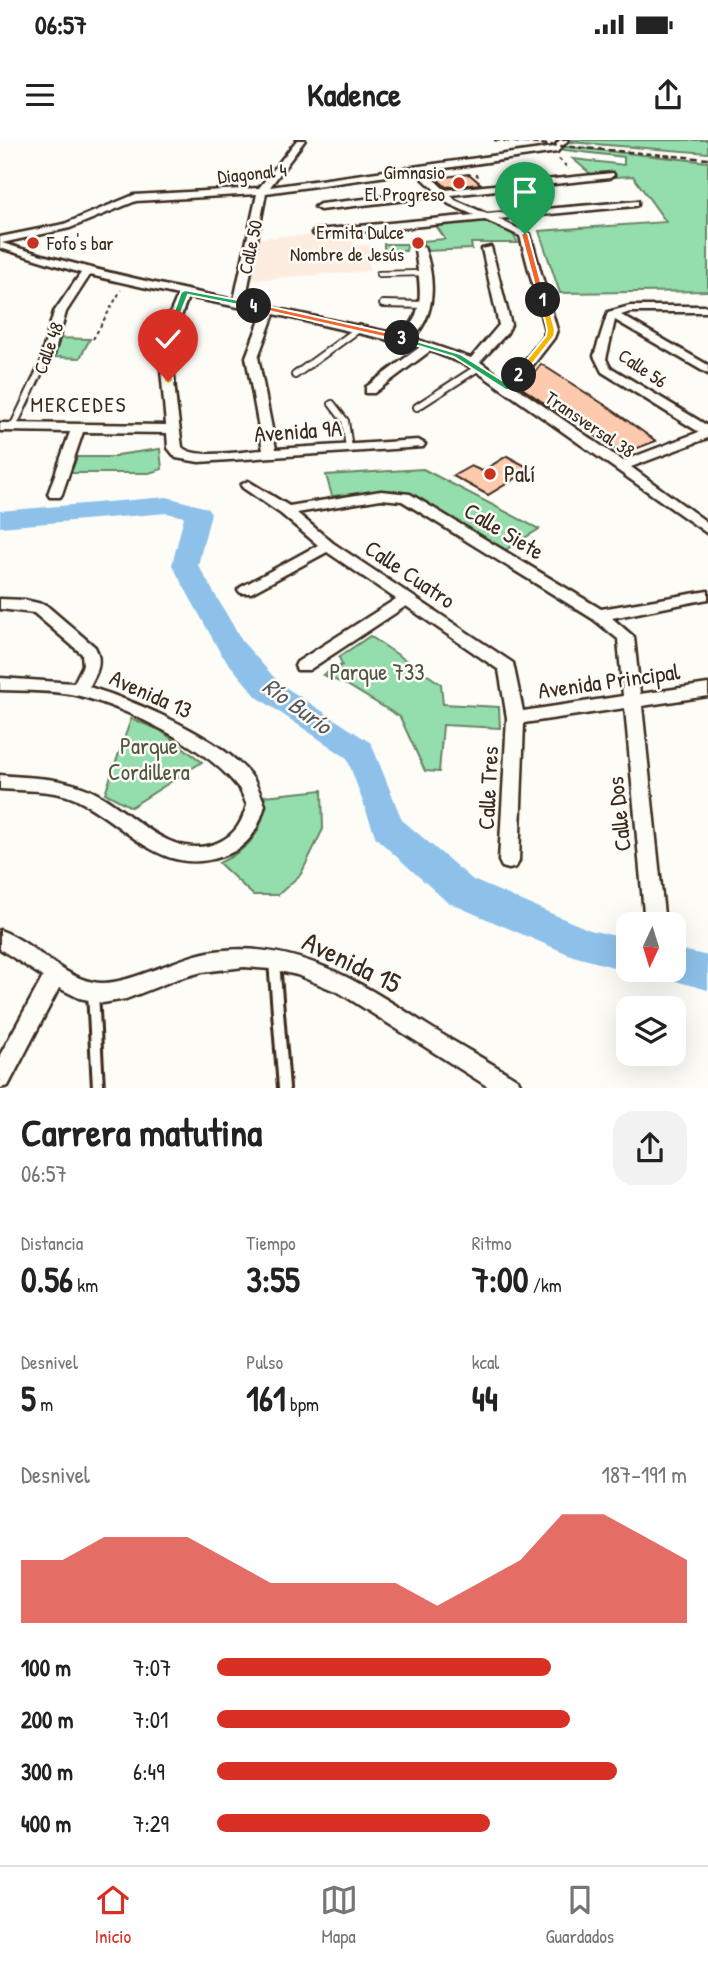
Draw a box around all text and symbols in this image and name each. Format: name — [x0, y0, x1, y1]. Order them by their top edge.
text: 06:57 — [35, 7, 87, 42]
text: Kadence — [307, 73, 401, 116]
icon: menu — [21, 76, 59, 114]
icon: share — [649, 76, 687, 114]
street label: Diagonal 4 — [216, 156, 288, 190]
place label: Gimnasio El Progreso — [365, 159, 445, 207]
pin — [495, 162, 555, 234]
icon: arrive — [506, 173, 544, 211]
marker: Gimnasio El Progreso — [451, 175, 467, 191]
street label: Calle 50 — [232, 218, 268, 276]
place label: Ermita Dulce Nombre de Jesús — [290, 219, 404, 267]
place label: Fofo's bar — [46, 230, 114, 256]
marker: Fofo's bar — [25, 235, 41, 251]
marker: Ermita Dulce Nombre de Jesús — [410, 235, 426, 251]
pin: 1 — [526, 282, 560, 318]
text: 1 — [539, 286, 546, 312]
pin: 4 — [236, 288, 272, 324]
text: 4 — [250, 292, 257, 318]
pin — [138, 309, 198, 381]
street label: Calle 48 — [27, 318, 69, 378]
icon: check — [149, 320, 187, 358]
pin: 3 — [384, 320, 420, 356]
text: 3 — [397, 324, 406, 350]
street label: Calle 56 — [614, 342, 672, 394]
pin: 2 — [502, 358, 536, 392]
text: 2 — [514, 361, 523, 387]
street label: Transversal 38 — [540, 384, 640, 464]
district label: MERCEDES — [31, 390, 128, 419]
street label: Avenida 9A — [253, 412, 343, 449]
place label: Palí — [504, 458, 535, 489]
marker: Palí — [482, 466, 498, 482]
street label: Calle Siete — [459, 495, 550, 566]
street label: Calle Cuatro — [359, 532, 462, 615]
street label: Avenida Principal — [536, 655, 683, 706]
park label: Parque 733 — [329, 656, 425, 687]
street label: Avenida 13 — [105, 662, 197, 725]
water label: Río Burío — [257, 669, 340, 742]
park label: Parque Cordillera — [108, 730, 190, 787]
street label: Calle Tres — [470, 745, 505, 831]
street label: Calle Dos — [599, 775, 638, 853]
north arrow — [616, 912, 686, 982]
map controls — [616, 912, 686, 1066]
street label: Avenida 15 — [296, 922, 408, 1002]
button: layers — [616, 996, 686, 1066]
text: Carrera matutina — [21, 1106, 262, 1158]
button: share — [613, 1111, 687, 1185]
text: 06:57 — [21, 1158, 67, 1189]
text: Distancia — [21, 1230, 83, 1256]
text: Tiempo — [246, 1230, 296, 1256]
text: Ritmo — [472, 1230, 512, 1256]
text: 0.56 — [21, 1256, 73, 1303]
text: 3:55 — [246, 1256, 300, 1303]
text: 7:00 — [472, 1256, 528, 1303]
text: km — [73, 1272, 98, 1298]
text: /km — [528, 1272, 562, 1298]
text: Desnivel — [21, 1349, 78, 1375]
text: Pulso — [246, 1349, 283, 1375]
text: kcal — [472, 1349, 499, 1375]
text: 5 — [21, 1375, 36, 1422]
text: 161 — [246, 1375, 286, 1422]
text: 44 — [472, 1375, 498, 1422]
text: m — [36, 1391, 53, 1417]
text: bpm — [286, 1391, 319, 1417]
text: Desnivel — [21, 1459, 90, 1490]
text: 187–191 m — [602, 1459, 687, 1490]
text: 100 m — [21, 1652, 71, 1683]
text: 7:07 — [133, 1652, 171, 1683]
text: 200 m — [21, 1704, 73, 1735]
text: 7:01 — [133, 1704, 168, 1735]
text: 300 m — [21, 1756, 73, 1787]
text: 6:49 — [133, 1756, 165, 1787]
text: 400 m — [21, 1808, 71, 1839]
text: 7:29 — [133, 1808, 169, 1839]
tab: Inicio — [94, 1881, 132, 1949]
tab: Mapa — [320, 1881, 358, 1949]
tab: Guardados — [545, 1881, 614, 1949]

